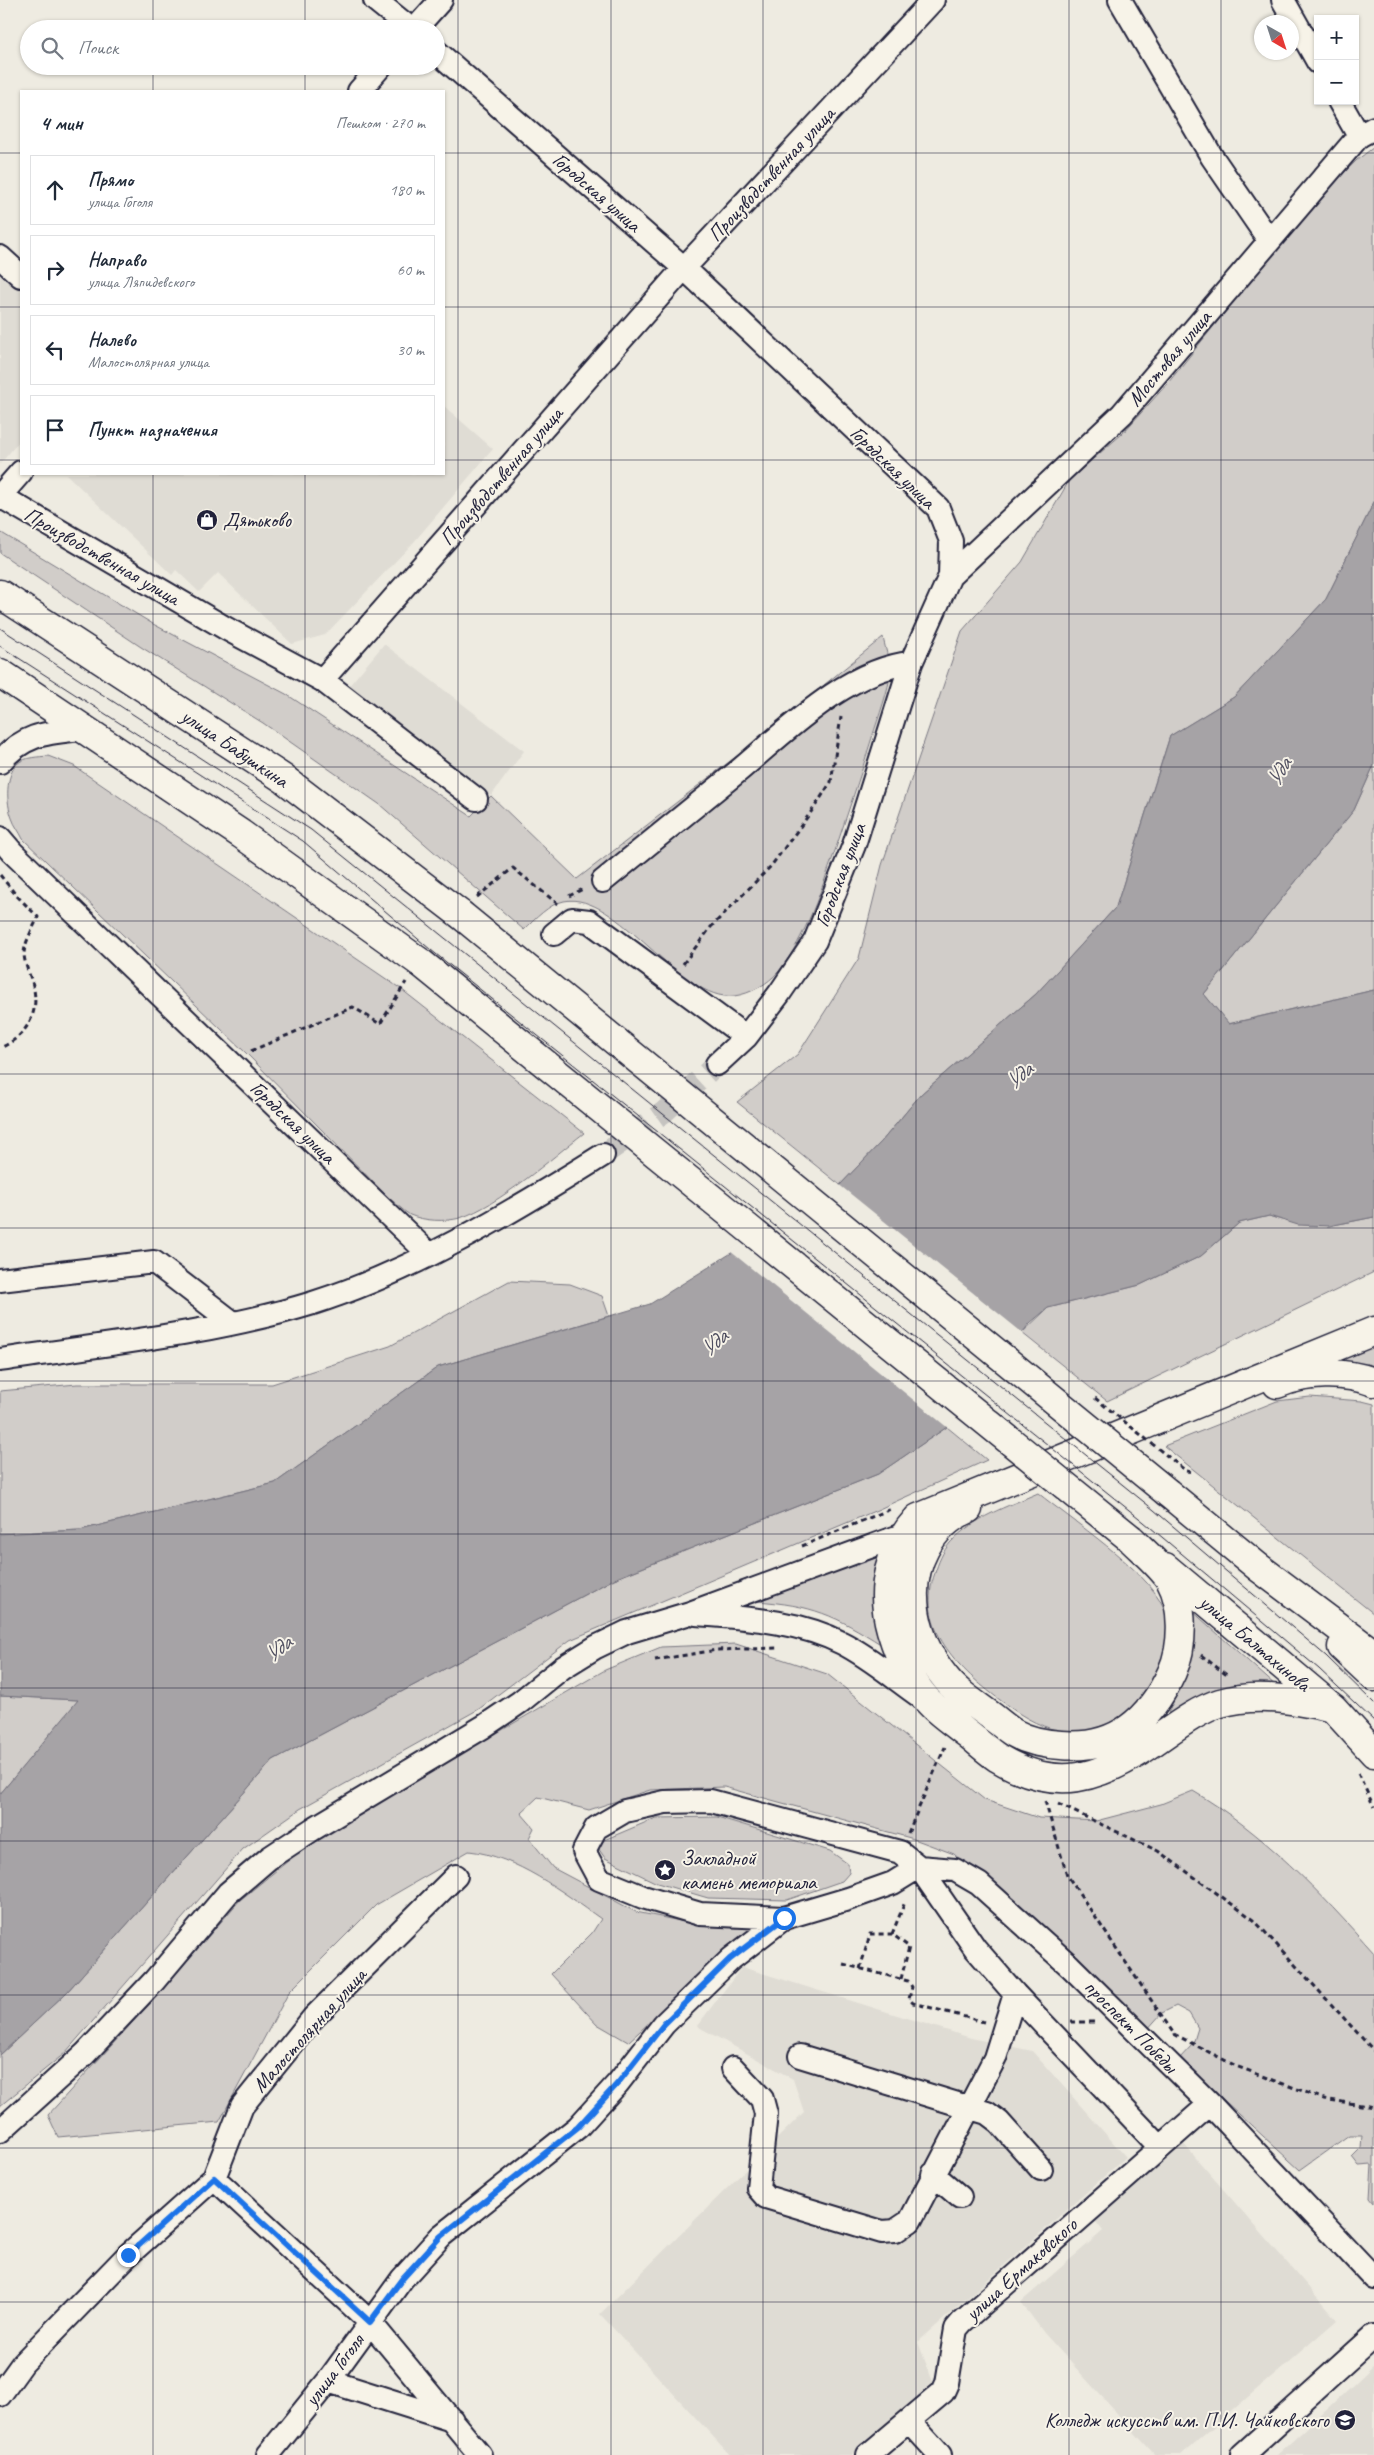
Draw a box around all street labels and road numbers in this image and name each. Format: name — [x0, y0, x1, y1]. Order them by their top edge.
street label: Производственная улица — [702, 99, 842, 247]
street label: Городская улица — [547, 147, 648, 239]
street label: Мостовая улица — [1121, 303, 1218, 411]
street label: Производственная улица — [434, 400, 570, 551]
street label: Городская улица — [845, 420, 942, 515]
street label: Производственная улица — [20, 501, 186, 612]
street label: улица Бабушкина — [175, 701, 295, 794]
street label: Городская улица — [808, 818, 872, 930]
street label: Городская улица — [245, 1075, 342, 1170]
street label: улица Балтахинова — [1193, 1588, 1317, 1698]
street label: Малостолярная улица — [246, 1961, 373, 2098]
street label: проспект Победы — [1079, 1974, 1185, 2080]
street label: улица Ермаковского — [958, 2211, 1084, 2327]
street label: улица Гоголя — [297, 2327, 371, 2413]

